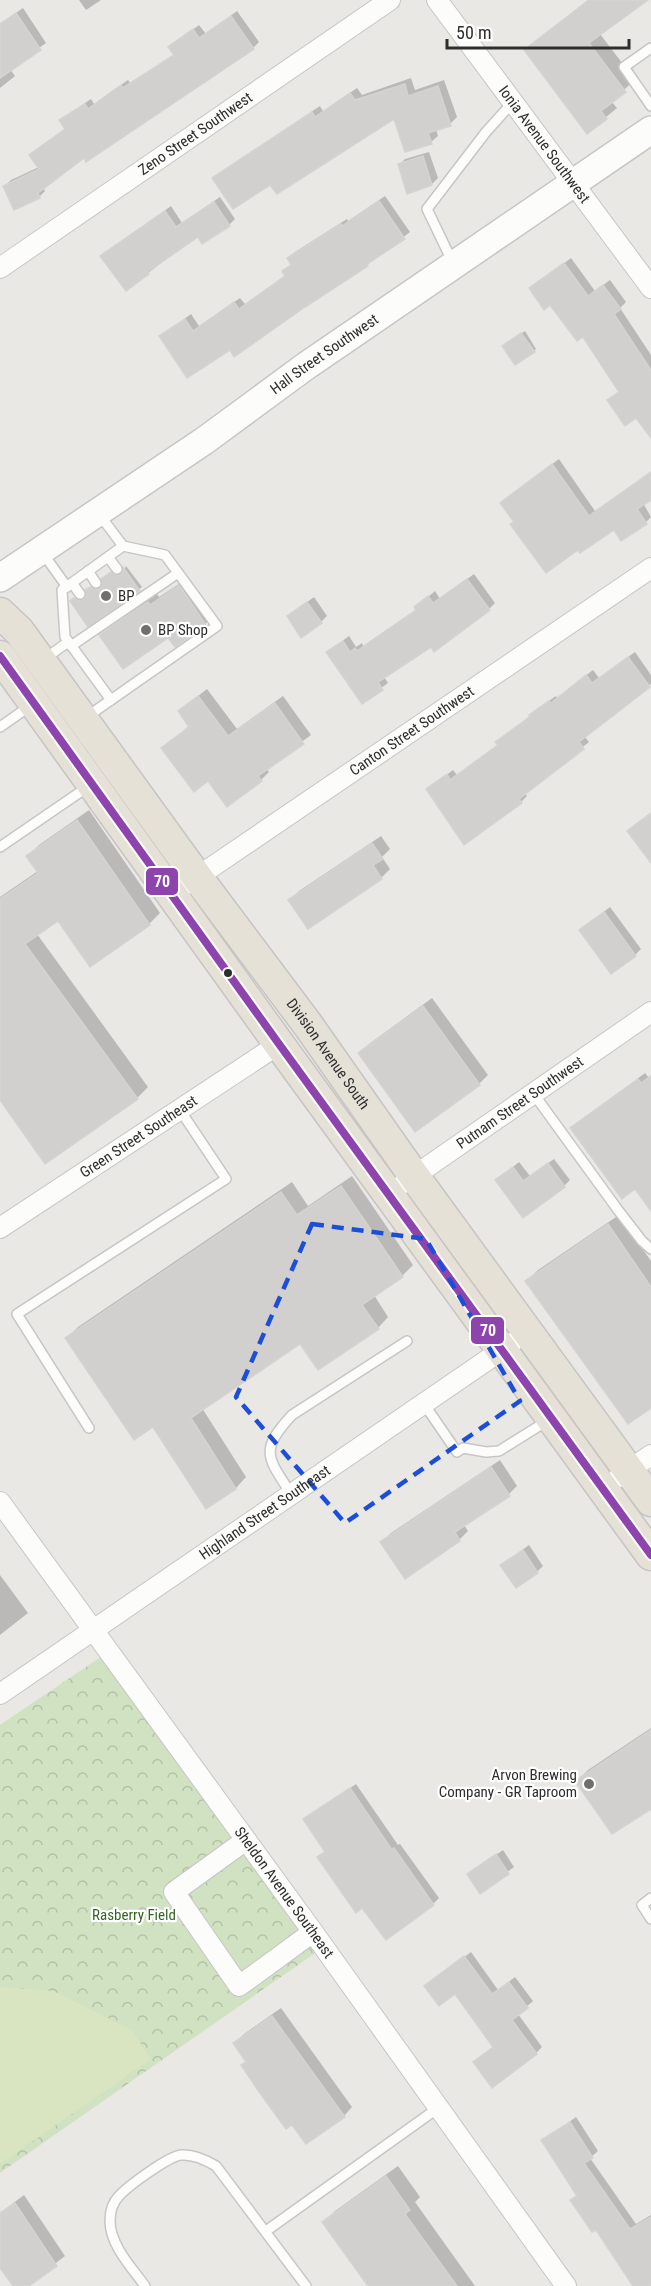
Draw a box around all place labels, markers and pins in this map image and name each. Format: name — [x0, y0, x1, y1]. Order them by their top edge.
place label: BP — [118, 587, 135, 605]
marker: BP — [99, 589, 113, 603]
place label: BP Shop — [158, 621, 208, 639]
marker: BP Shop — [139, 623, 153, 637]
unlabelled marker — [222, 967, 234, 979]
place label: Arvon Brewing Company - GR Taproom — [439, 1766, 577, 1801]
marker: Arvon Brewing Company - GR Taproom — [582, 1777, 596, 1791]

